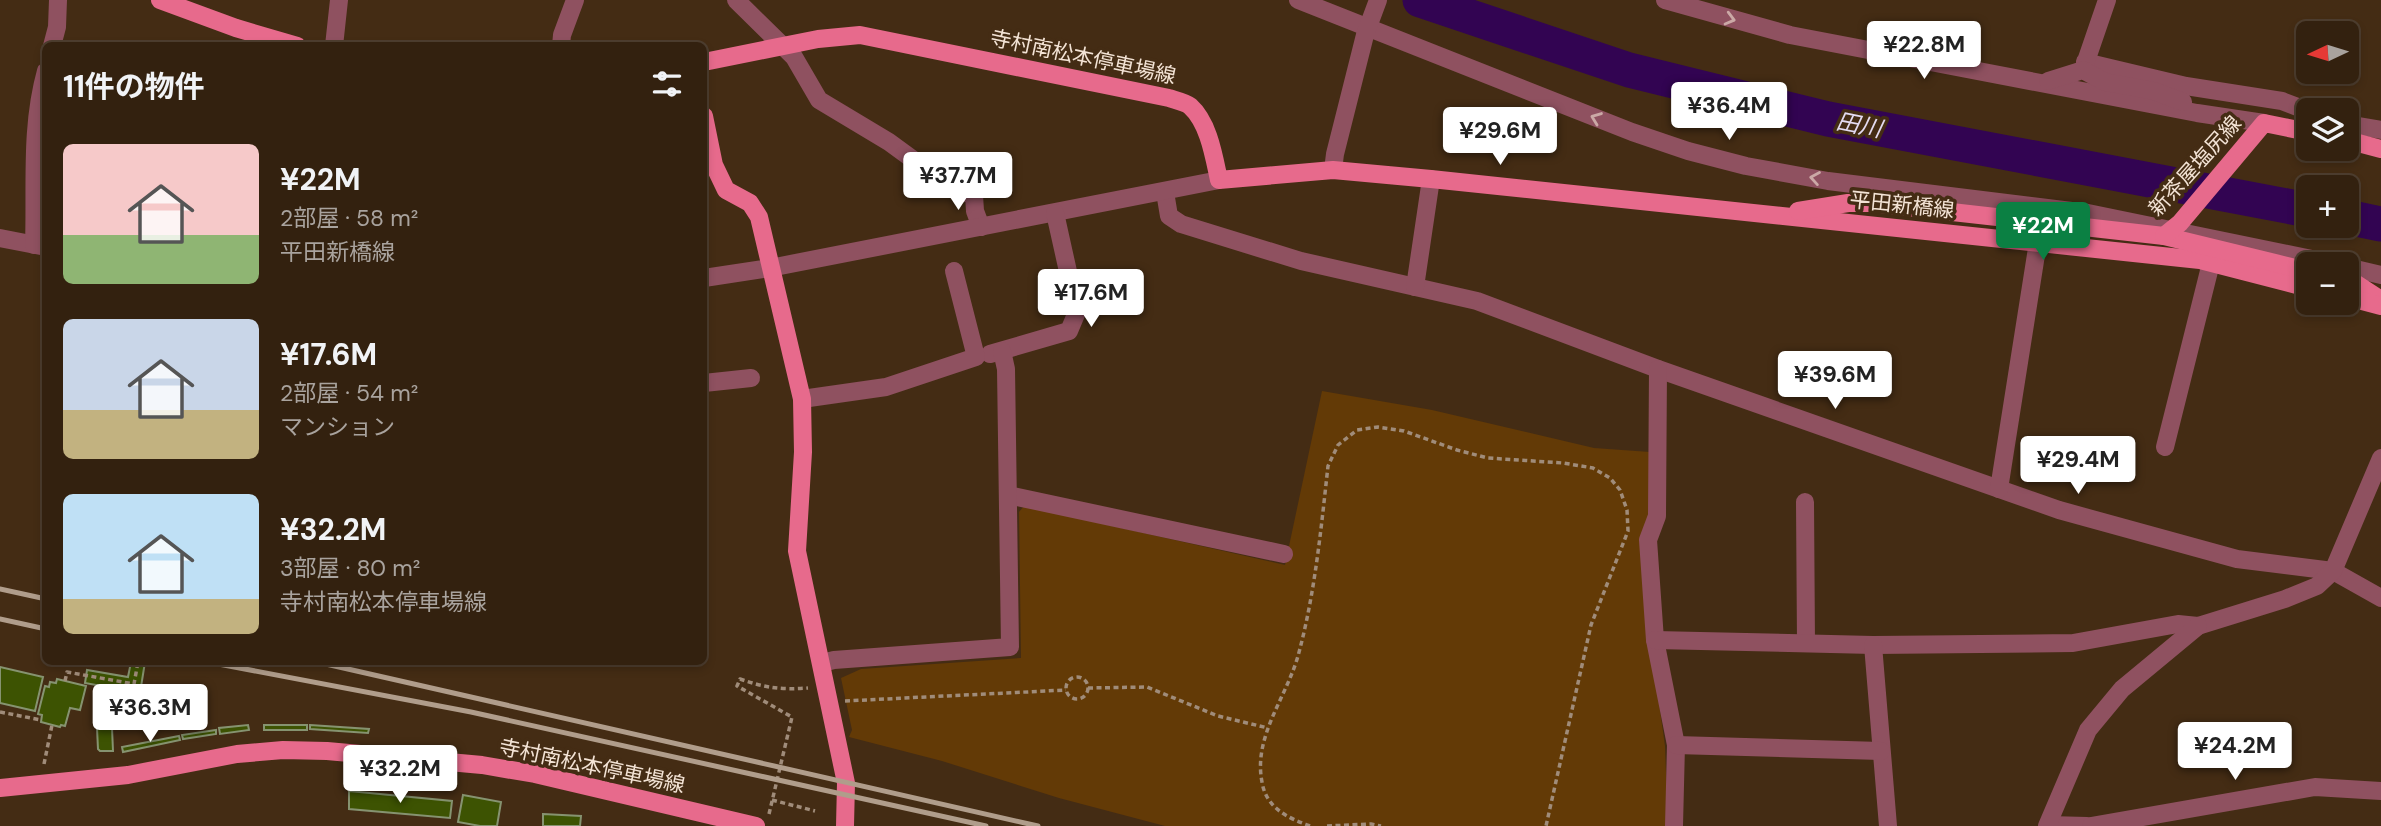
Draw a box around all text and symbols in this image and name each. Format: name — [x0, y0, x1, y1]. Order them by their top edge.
one-way arrow — [1724, 11, 1736, 25]
north arrow — [2296, 21, 2359, 84]
map controls — [2296, 21, 2359, 315]
pin: ¥22.8M — [1867, 22, 1981, 81]
street label: 寺村南松本停車場線 — [988, 24, 1178, 90]
text: ¥22.8M — [1883, 29, 1965, 59]
icon: filters — [648, 65, 686, 103]
text: 11件の物件 — [63, 67, 205, 106]
pin: ¥36.4M — [1672, 82, 1786, 142]
text: ¥36.4M — [1687, 90, 1771, 120]
button: layers — [2296, 98, 2359, 161]
water label: 田川 — [1834, 106, 1887, 145]
pin: ¥29.6M — [1443, 108, 1557, 167]
street label: 新茶屋塩尻線 — [2142, 110, 2248, 222]
one-way arrow — [1591, 113, 1603, 127]
text: ¥29.6M — [1459, 115, 1541, 145]
pin: ¥37.7M — [901, 152, 1015, 212]
text: ¥22M — [280, 160, 361, 199]
text: ¥37.7M — [919, 160, 997, 190]
icon: home — [119, 172, 203, 256]
one-way arrow — [1809, 172, 1821, 187]
button: + — [2296, 175, 2359, 238]
street label: 平田新橋線 — [1848, 186, 1956, 224]
pin: ¥22M — [2002, 202, 2084, 262]
text: 2部屋 · 58 m² — [280, 203, 418, 233]
text: ¥22M — [2012, 210, 2074, 240]
text: 平田新橋線 — [280, 237, 395, 267]
button: − — [2296, 252, 2359, 315]
pin: ¥17.6M — [1034, 270, 1148, 329]
text: ¥17.6M — [1054, 277, 1128, 307]
text: ¥17.6M — [280, 335, 377, 374]
icon: home — [119, 347, 203, 431]
pin: ¥39.6M — [1778, 352, 1892, 411]
text: ¥39.6M — [1794, 359, 1876, 389]
text: 2部屋 · 54 m² — [280, 378, 418, 408]
text: マンション — [280, 412, 395, 442]
pin: ¥29.4M — [2021, 436, 2135, 496]
text: ¥29.4M — [2036, 444, 2120, 474]
text: ¥32.2M — [280, 510, 386, 549]
icon: home — [119, 522, 203, 606]
text: 3部屋 · 80 m² — [280, 553, 420, 583]
text: 寺村南松本停車場線 — [280, 587, 487, 617]
pin: ¥36.3M — [93, 684, 207, 744]
text: ¥36.3M — [109, 692, 191, 722]
pin: ¥24.2M — [2178, 722, 2292, 782]
text: ¥24.2M — [2194, 730, 2276, 760]
street label: 寺村南松本停車場線 — [497, 733, 687, 799]
pin: ¥32.2M — [343, 746, 457, 805]
text: ¥32.2M — [359, 753, 441, 783]

